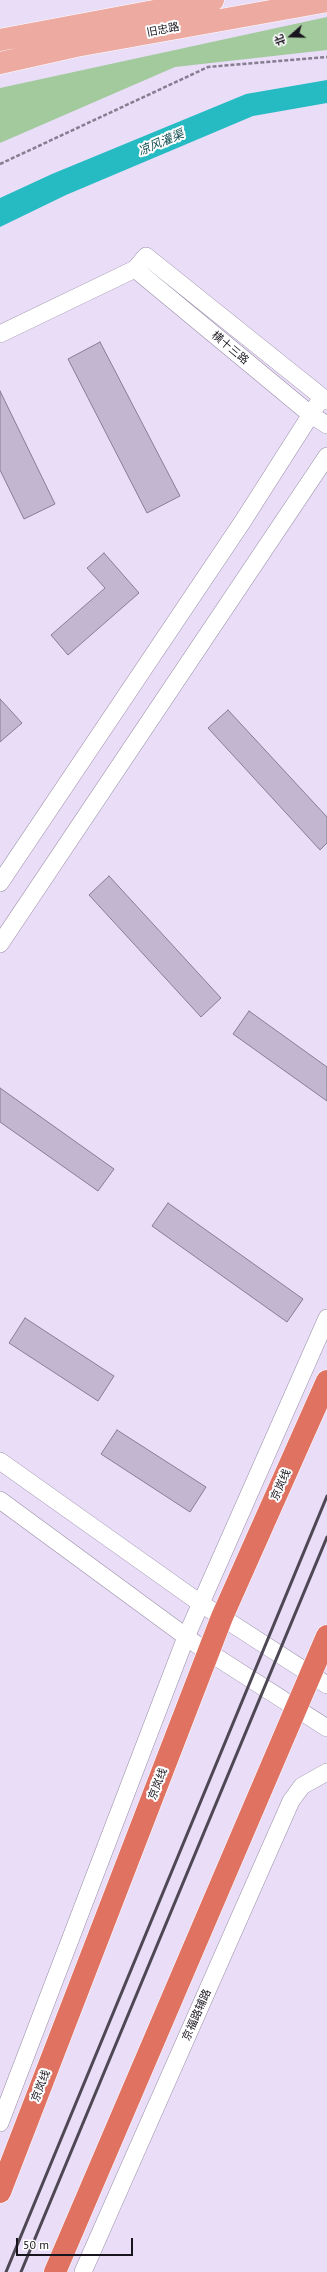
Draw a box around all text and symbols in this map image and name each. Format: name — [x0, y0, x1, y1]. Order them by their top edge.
north arrow — [271, 16, 311, 56]
street label: 旧忠路 — [146, 20, 180, 40]
text: 北 — [271, 33, 288, 48]
water label: 凉风灌渠 — [136, 127, 186, 159]
street label: 横十三路 — [209, 329, 251, 367]
street label: 京岚线 — [268, 1467, 294, 1503]
street label: 京岚线 — [146, 1766, 170, 1802]
street label: 京福路辅路 — [180, 1987, 214, 2043]
street label: 京岚线 — [29, 2068, 53, 2104]
scale bar — [18, 2230, 135, 2256]
text: 50 m — [23, 2237, 49, 2252]

